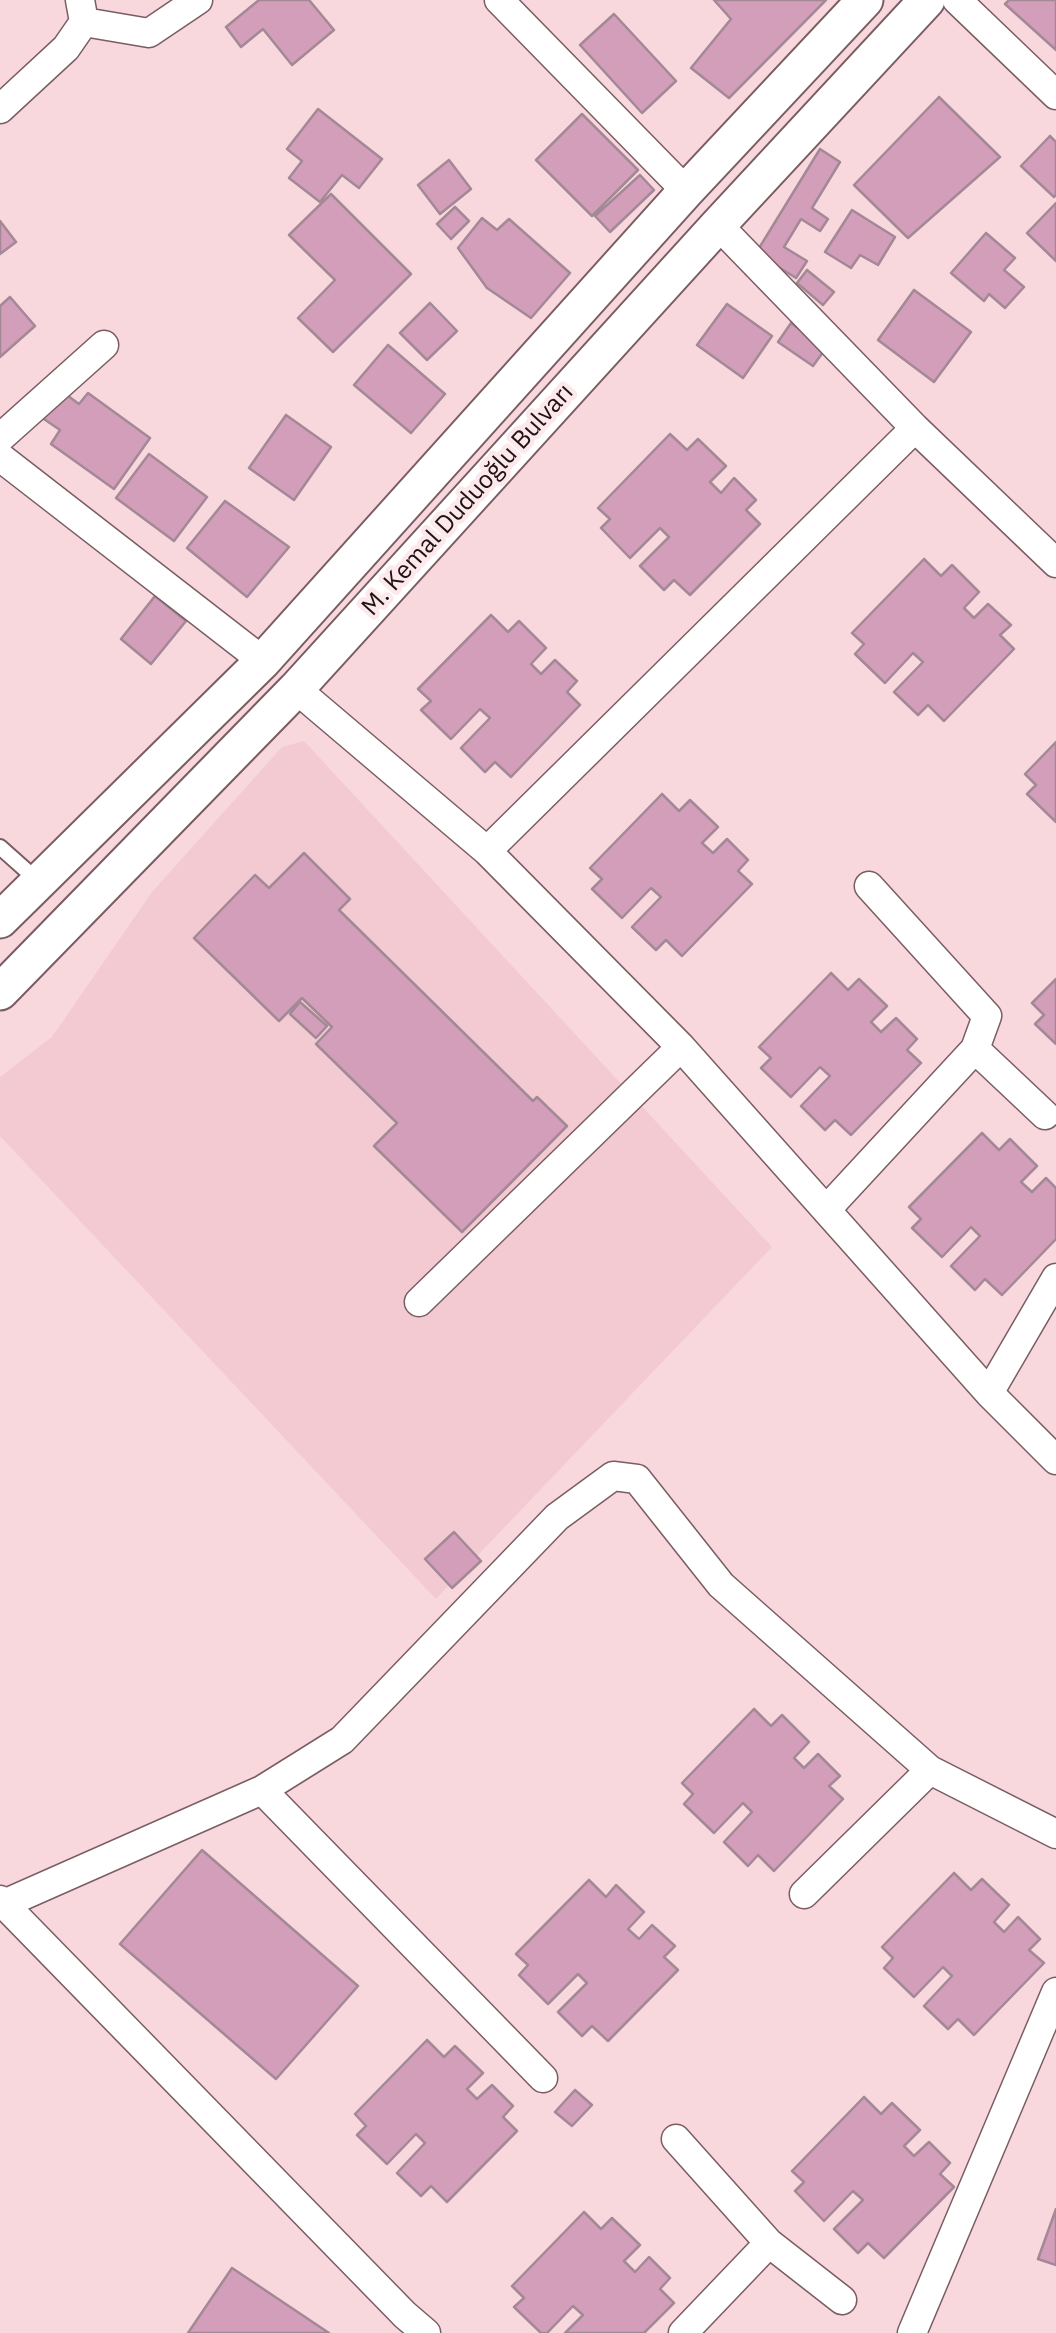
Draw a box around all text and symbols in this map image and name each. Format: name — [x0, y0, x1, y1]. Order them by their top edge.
street label: M. Kemal Duduoğlu Bulvarı — [356, 378, 580, 622]

